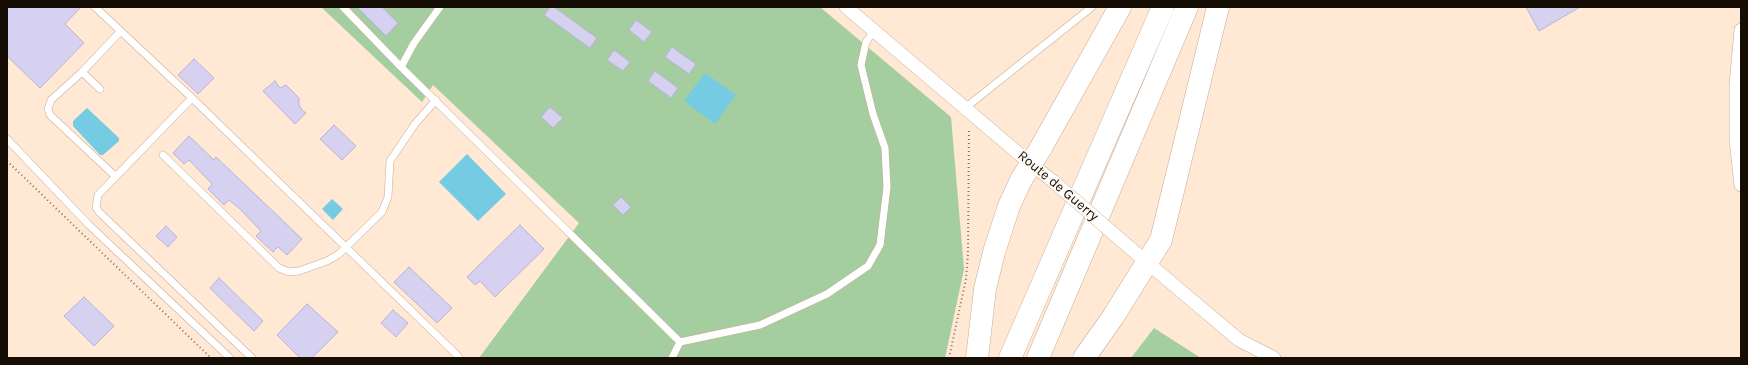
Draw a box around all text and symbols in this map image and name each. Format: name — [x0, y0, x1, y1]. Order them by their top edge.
street label: Route de Guerry — [1014, 147, 1102, 225]

